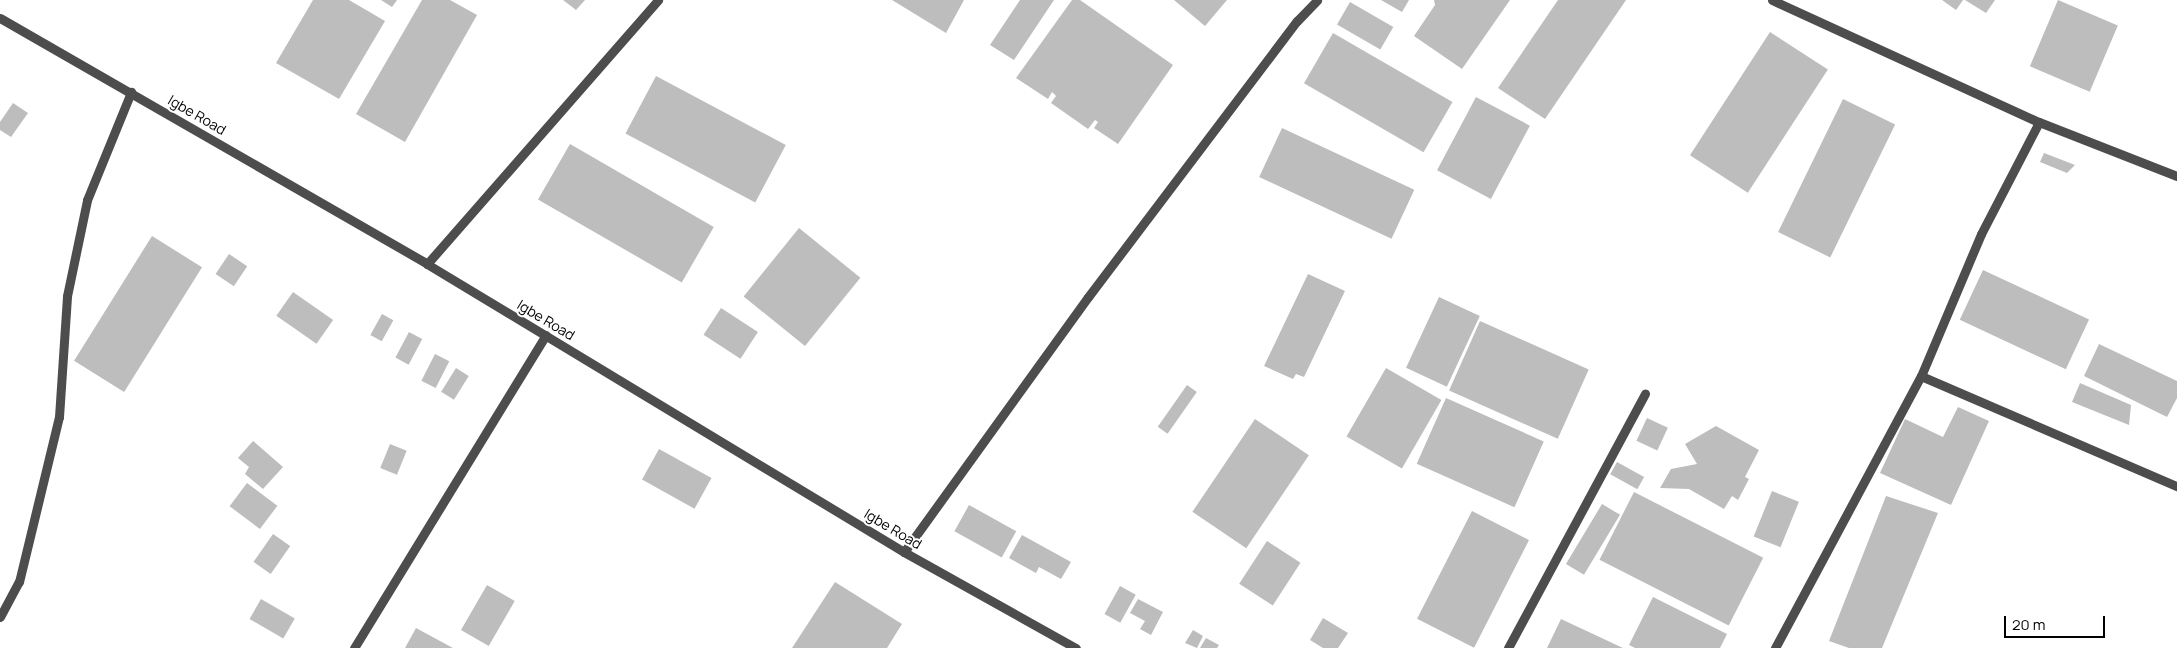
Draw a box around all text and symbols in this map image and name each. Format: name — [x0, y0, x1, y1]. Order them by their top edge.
street label: Igbe Road — [165, 92, 229, 138]
street label: Igbe Road — [514, 296, 578, 344]
street label: Igbe Road — [861, 505, 925, 553]
scale bar — [2007, 606, 2108, 638]
text: 20 m — [2012, 614, 2045, 635]

